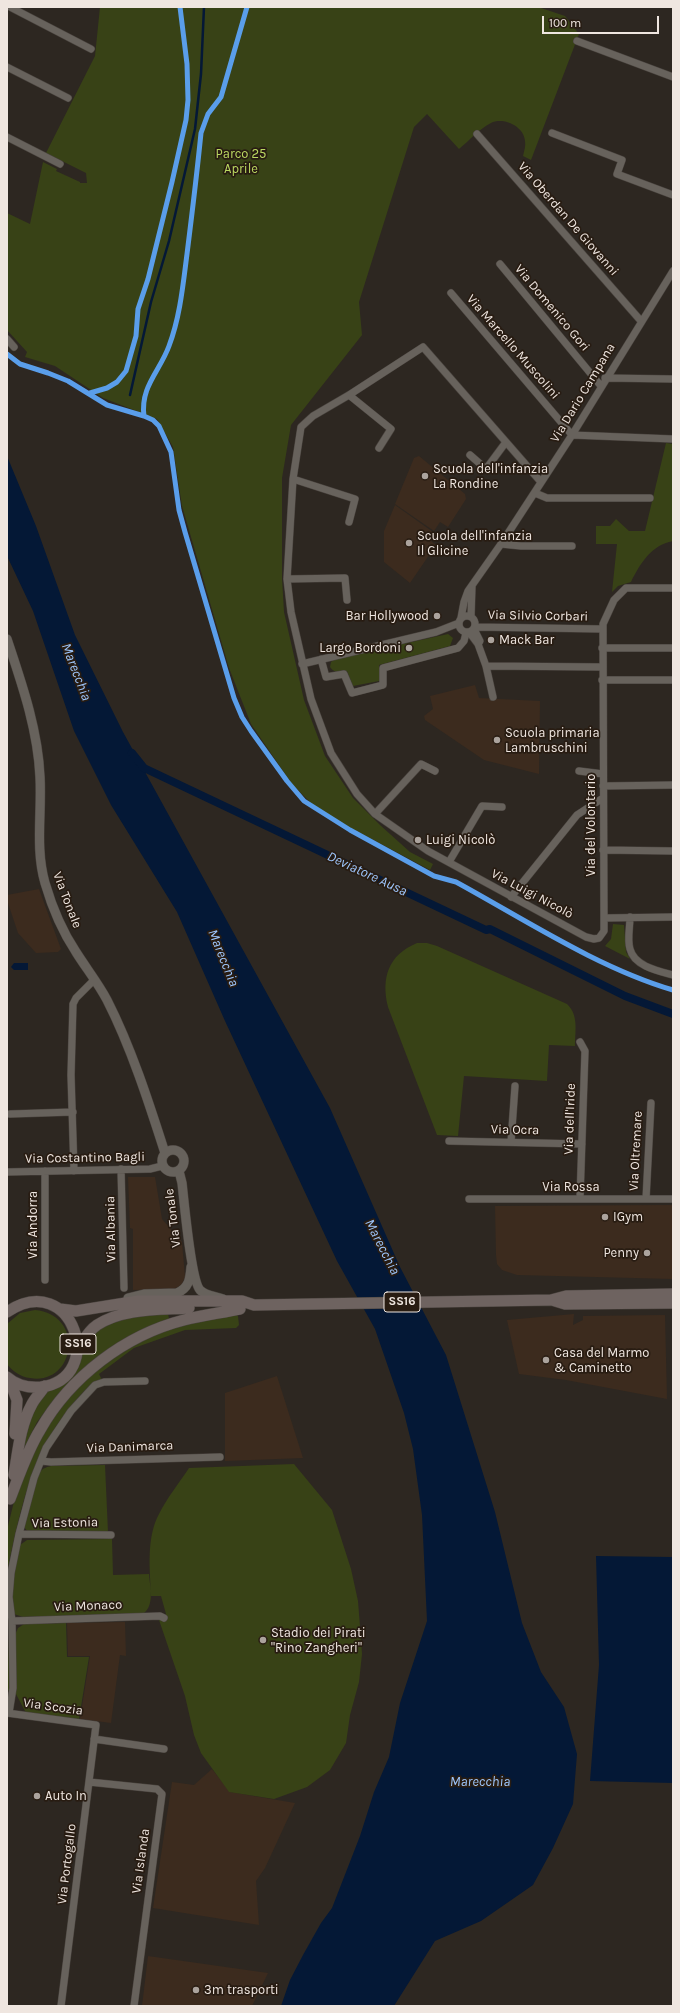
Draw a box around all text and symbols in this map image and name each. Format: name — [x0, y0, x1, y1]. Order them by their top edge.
scale bar — [544, 8, 661, 34]
text: 100 m — [549, 16, 581, 30]
park label: Parco 25 Aprile — [216, 146, 266, 177]
street label: Via Oberdan De Giovanni — [514, 159, 622, 279]
street label: Via Domenico Gori — [511, 261, 593, 355]
street label: Via Marcello Muscolini — [463, 291, 563, 403]
street label: Via Dario Campana — [547, 341, 619, 445]
place label: Scuola dell'infanzia La Rondine — [433, 461, 548, 492]
marker: Scuola dell'infanzia La Rondine — [420, 471, 430, 481]
place label: Scuola dell'infanzia Il Glicine — [417, 528, 532, 559]
marker: Scuola dell'infanzia Il Glicine — [404, 538, 414, 548]
street label: Via Silvio Corbari — [488, 607, 588, 625]
place label: Bar Hollywood — [346, 608, 429, 624]
marker: Bar Hollywood — [432, 611, 442, 621]
place label: Mack Bar — [499, 632, 554, 648]
marker: Mack Bar — [486, 635, 496, 645]
place label: Largo Bordoni — [319, 640, 401, 656]
water label: Marecchia — [57, 641, 95, 703]
marker: Largo Bordoni — [404, 643, 414, 653]
place label: Scuola primaria Lambruschini — [505, 725, 600, 756]
marker: Scuola primaria Lambruschini — [492, 735, 502, 745]
street label: Via del Volontario — [583, 774, 599, 876]
place label: Luigi Nicolò — [426, 832, 495, 848]
marker: Luigi Nicolò — [413, 835, 423, 845]
water label: Deviatore Ausa — [324, 848, 410, 900]
street label: Via Luigi Nicolò — [488, 866, 576, 922]
street label: Via Tonale — [49, 870, 85, 930]
water label: Marecchia — [204, 927, 242, 989]
street label: Via dell'Iride — [561, 1083, 579, 1155]
street label: Via Oltremare — [626, 1110, 646, 1192]
street label: Via Ocra — [491, 1122, 539, 1138]
street label: Via Costantino Bagli — [25, 1149, 145, 1167]
street label: Via Rossa — [542, 1179, 600, 1195]
street label: Via Tonale — [162, 1188, 184, 1248]
street label: Via Andorra — [25, 1191, 41, 1259]
street label: Via Albania — [103, 1196, 119, 1262]
place label: IGym — [613, 1209, 643, 1225]
marker: IGym — [600, 1212, 610, 1222]
water label: Marecchia — [361, 1216, 403, 1278]
place label: Penny — [603, 1245, 639, 1261]
marker: Penny — [642, 1248, 652, 1258]
road number: SS16 — [384, 1292, 420, 1312]
road number: SS16 — [60, 1334, 96, 1354]
place label: Casa del Marmo & Caminetto — [554, 1345, 649, 1376]
marker: Casa del Marmo & Caminetto — [541, 1355, 551, 1365]
street label: Via Danimarca — [86, 1438, 174, 1456]
street label: Via Estonia — [32, 1515, 98, 1531]
street label: Via Monaco — [54, 1597, 122, 1615]
place label: Stadio dei Pirati "Rino Zangheri" — [271, 1625, 366, 1656]
marker: Stadio dei Pirati "Rino Zangheri" — [258, 1635, 268, 1645]
street label: Via Scozia — [22, 1695, 84, 1719]
water label: Marecchia — [450, 1774, 510, 1790]
place label: Auto In — [45, 1788, 87, 1804]
marker: Auto In — [32, 1791, 42, 1801]
street label: Via Portogallo — [54, 1823, 80, 1905]
street label: Via Islanda — [129, 1828, 153, 1894]
place label: 3m trasporti — [204, 1982, 279, 1998]
marker: 3m trasporti — [191, 1985, 201, 1995]

